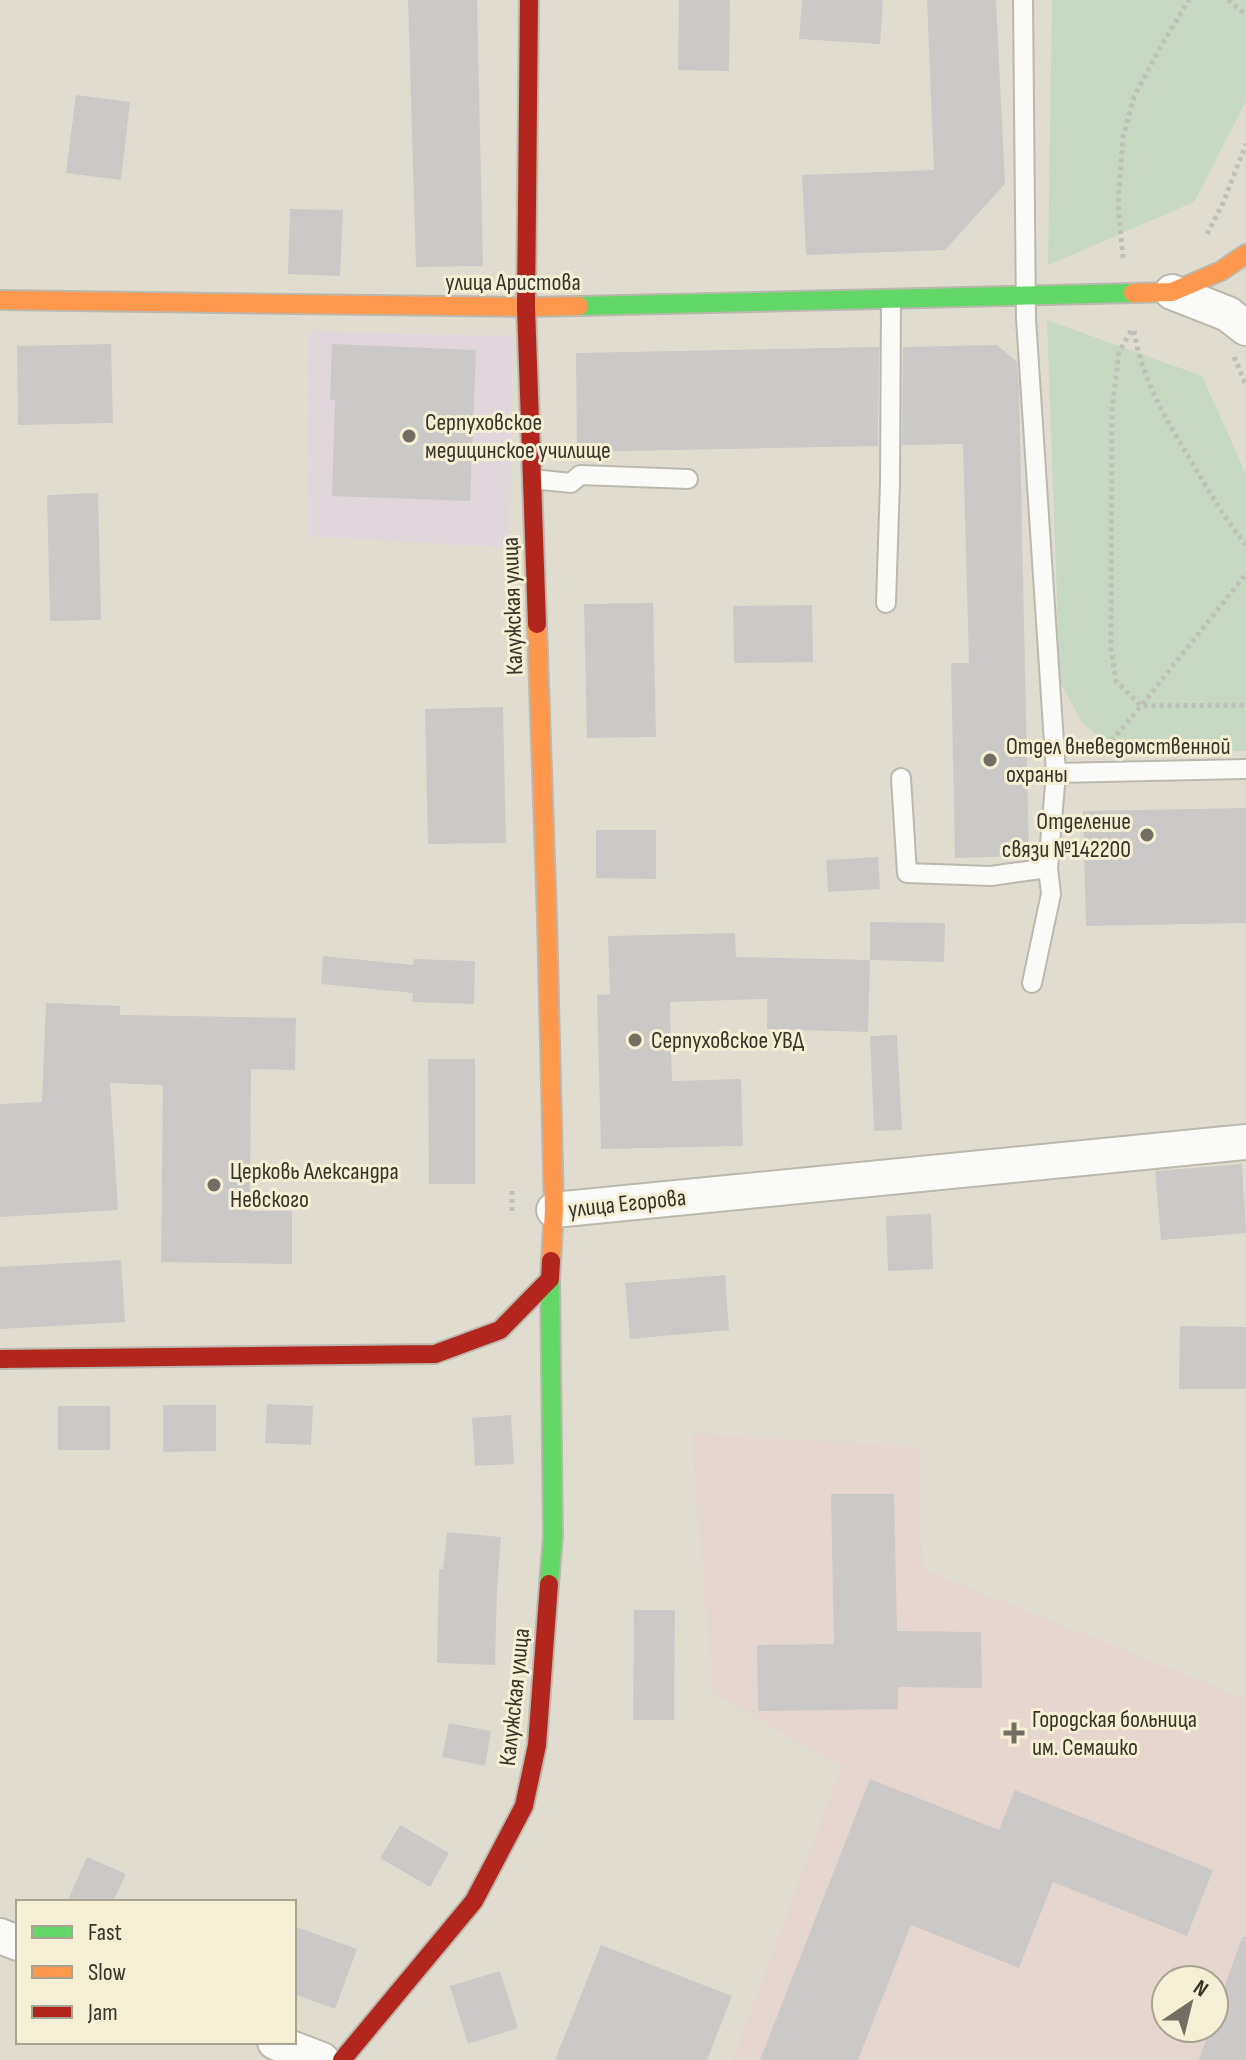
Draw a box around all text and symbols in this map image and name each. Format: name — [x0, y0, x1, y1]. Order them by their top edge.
street label: улица Аристова — [445, 268, 581, 297]
place label: Серпуховское медицинское училище — [425, 408, 611, 465]
marker: Серпуховское медицинское училище — [400, 427, 418, 445]
street label: Калужская улица — [496, 536, 529, 676]
place label: Отдел вневедомственной охраны — [1006, 732, 1231, 789]
marker: Отдел вневедомственной охраны — [981, 751, 999, 769]
place label: Отделение связи №142200 — [1002, 807, 1131, 864]
marker: Отделение связи №142200 — [1138, 826, 1156, 844]
place label: Серпуховское УВД — [651, 1026, 805, 1055]
marker: Серпуховское УВД — [626, 1031, 644, 1049]
place label: Церковь Александра Невского — [230, 1157, 399, 1214]
marker: Церковь Александра Невского — [205, 1176, 223, 1194]
street label: улица Егорова — [567, 1183, 687, 1224]
street label: Калужская улица — [493, 1627, 536, 1767]
place label: Городская больница им. Семашко — [1032, 1705, 1197, 1762]
marker: Городская больница им. Семашко — [1003, 1722, 1025, 1744]
legend — [16, 1900, 296, 2044]
text: Fast — [88, 1918, 122, 1947]
text: Slow — [88, 1958, 126, 1987]
north arrow — [1150, 1964, 1230, 2044]
text: N — [1188, 1974, 1213, 2003]
text: Jam — [87, 1998, 118, 2027]

